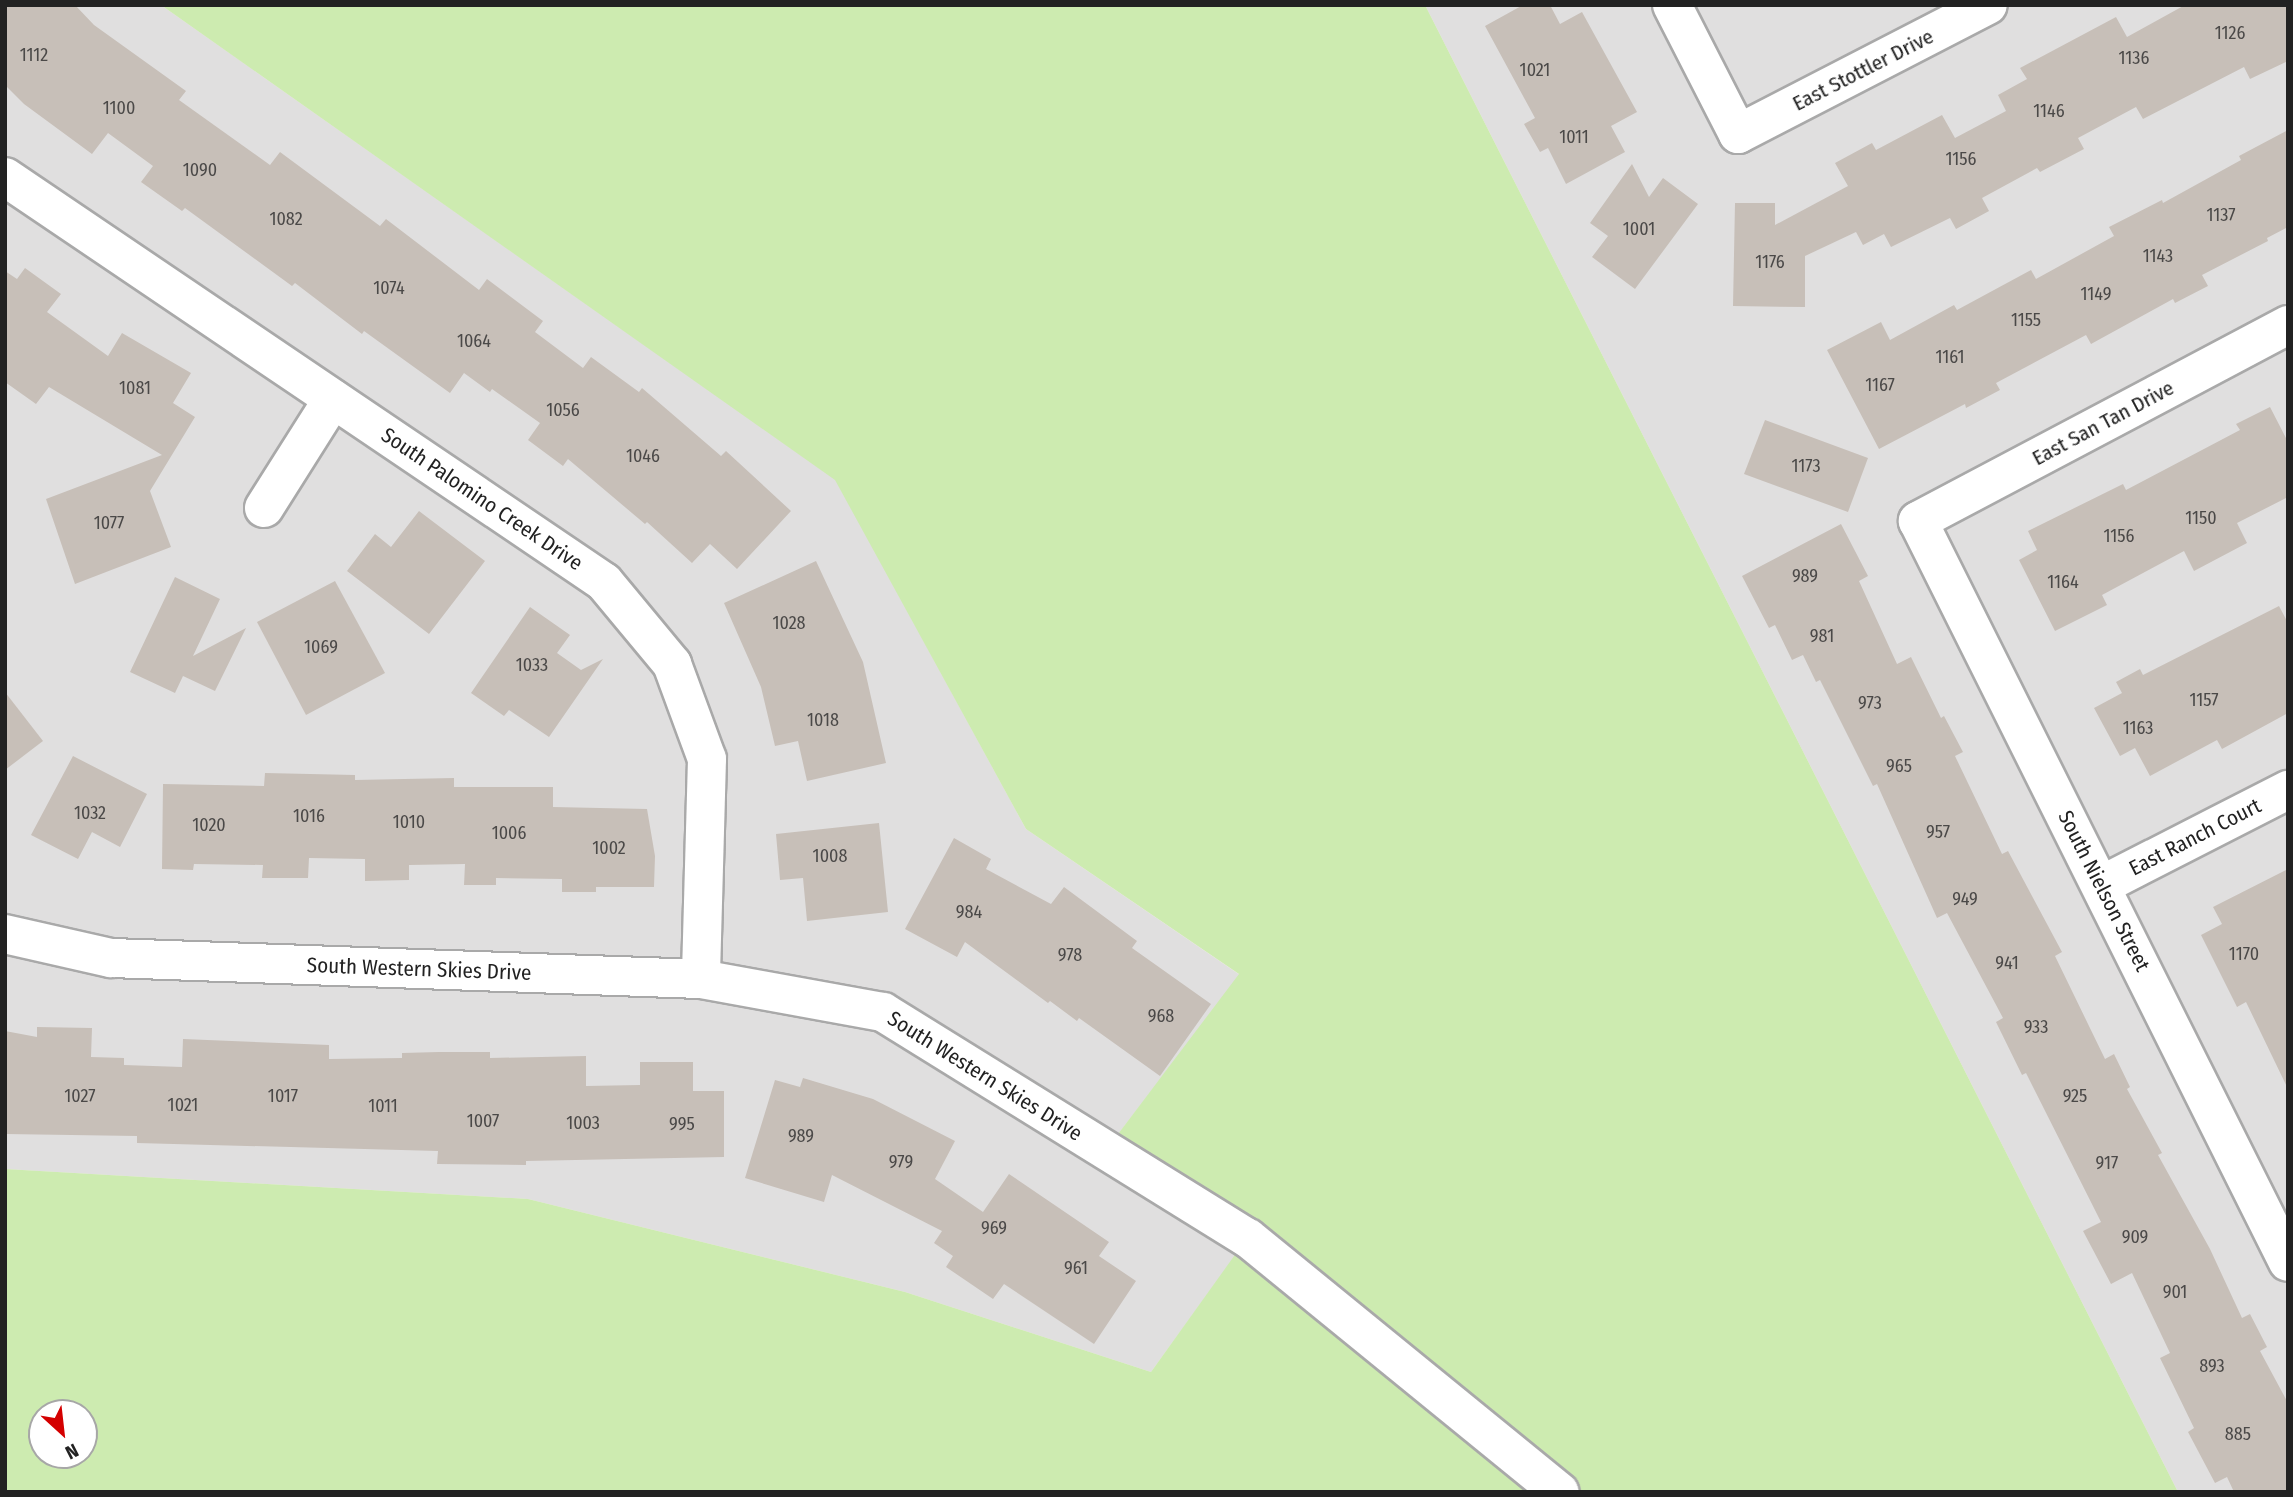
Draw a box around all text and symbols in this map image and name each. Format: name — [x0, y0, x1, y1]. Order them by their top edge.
house number: 1126 — [2215, 22, 2245, 44]
street label: East Stottler Drive — [1788, 24, 1938, 116]
house number: 1112 — [20, 44, 48, 66]
house number: 1136 — [2119, 47, 2149, 69]
house number: 1021 — [1520, 59, 1550, 81]
house number: 1100 — [103, 97, 135, 119]
house number: 1146 — [2033, 100, 2065, 122]
house number: 1011 — [1559, 126, 1589, 148]
house number: 1156 — [1946, 148, 1976, 170]
house number: 1090 — [183, 159, 217, 181]
house number: 1137 — [2206, 204, 2236, 226]
house number: 1082 — [269, 208, 303, 230]
house number: 1001 — [1623, 218, 1655, 240]
house number: 1143 — [2143, 245, 2173, 267]
house number: 1176 — [1755, 251, 1785, 273]
house number: 1074 — [373, 277, 405, 299]
house number: 1149 — [2081, 283, 2111, 305]
house number: 1155 — [2011, 309, 2041, 331]
house number: 1064 — [457, 330, 491, 352]
house number: 1161 — [1936, 346, 1964, 368]
house number: 1167 — [1865, 374, 1895, 396]
street label: East San Tan Drive — [2028, 375, 2178, 471]
house number: 1081 — [119, 377, 151, 399]
house number: 1056 — [546, 399, 580, 421]
street label: South Palomino Creek Drive — [377, 422, 587, 576]
house number: 1046 — [626, 445, 660, 467]
house number: 1173 — [1791, 455, 1821, 477]
house number: 1150 — [2185, 507, 2217, 529]
house number: 1077 — [94, 512, 124, 534]
house number: 1156 — [2104, 525, 2134, 547]
house number: 989 — [1792, 565, 1818, 587]
house number: 1164 — [2047, 571, 2079, 593]
house number: 1028 — [772, 612, 806, 634]
house number: 981 — [1810, 625, 1834, 647]
house number: 1069 — [304, 636, 338, 658]
house number: 1033 — [516, 654, 548, 676]
house number: 1157 — [2190, 689, 2218, 711]
house number: 973 — [1858, 692, 1882, 714]
house number: 1018 — [807, 709, 839, 731]
house number: 1163 — [2123, 717, 2153, 739]
house number: 965 — [1886, 755, 1912, 777]
street label: East Ranch Court — [2125, 793, 2265, 881]
house number: 1032 — [74, 802, 106, 824]
house number: 1016 — [293, 805, 325, 827]
street label: South Nielson Street — [2053, 806, 2155, 976]
house number: 1010 — [393, 811, 425, 833]
house number: 1020 — [192, 814, 226, 836]
house number: 957 — [1926, 821, 1950, 843]
house number: 1006 — [492, 822, 526, 844]
house number: 1002 — [592, 837, 626, 859]
house number: 1008 — [813, 845, 847, 867]
house number: 949 — [1952, 888, 1978, 910]
house number: 984 — [956, 901, 982, 923]
house number: 1170 — [2229, 943, 2259, 965]
house number: 978 — [1058, 944, 1082, 966]
street label: South Western Skies Drive — [306, 952, 532, 986]
house number: 941 — [1995, 952, 2019, 974]
house number: 968 — [1148, 1005, 1174, 1027]
street label: South Western Skies Drive — [883, 1006, 1087, 1146]
house number: 933 — [2024, 1016, 2048, 1038]
house number: 1027 — [64, 1085, 96, 1107]
house number: 1017 — [268, 1085, 298, 1107]
house number: 925 — [2063, 1085, 2087, 1107]
house number: 1021 — [168, 1094, 198, 1116]
house number: 1011 — [368, 1095, 398, 1117]
house number: 1007 — [467, 1110, 499, 1132]
house number: 1003 — [566, 1112, 600, 1134]
house number: 995 — [669, 1113, 695, 1135]
house number: 989 — [788, 1125, 814, 1147]
house number: 979 — [889, 1151, 913, 1173]
house number: 917 — [2096, 1152, 2118, 1174]
house number: 969 — [981, 1217, 1007, 1239]
house number: 909 — [2122, 1226, 2148, 1248]
house number: 961 — [1064, 1257, 1088, 1279]
house number: 901 — [2163, 1281, 2187, 1303]
house number: 893 — [2199, 1355, 2225, 1377]
north arrow — [28, 1399, 98, 1469]
house number: 885 — [2225, 1423, 2251, 1445]
text: N — [62, 1439, 82, 1464]

